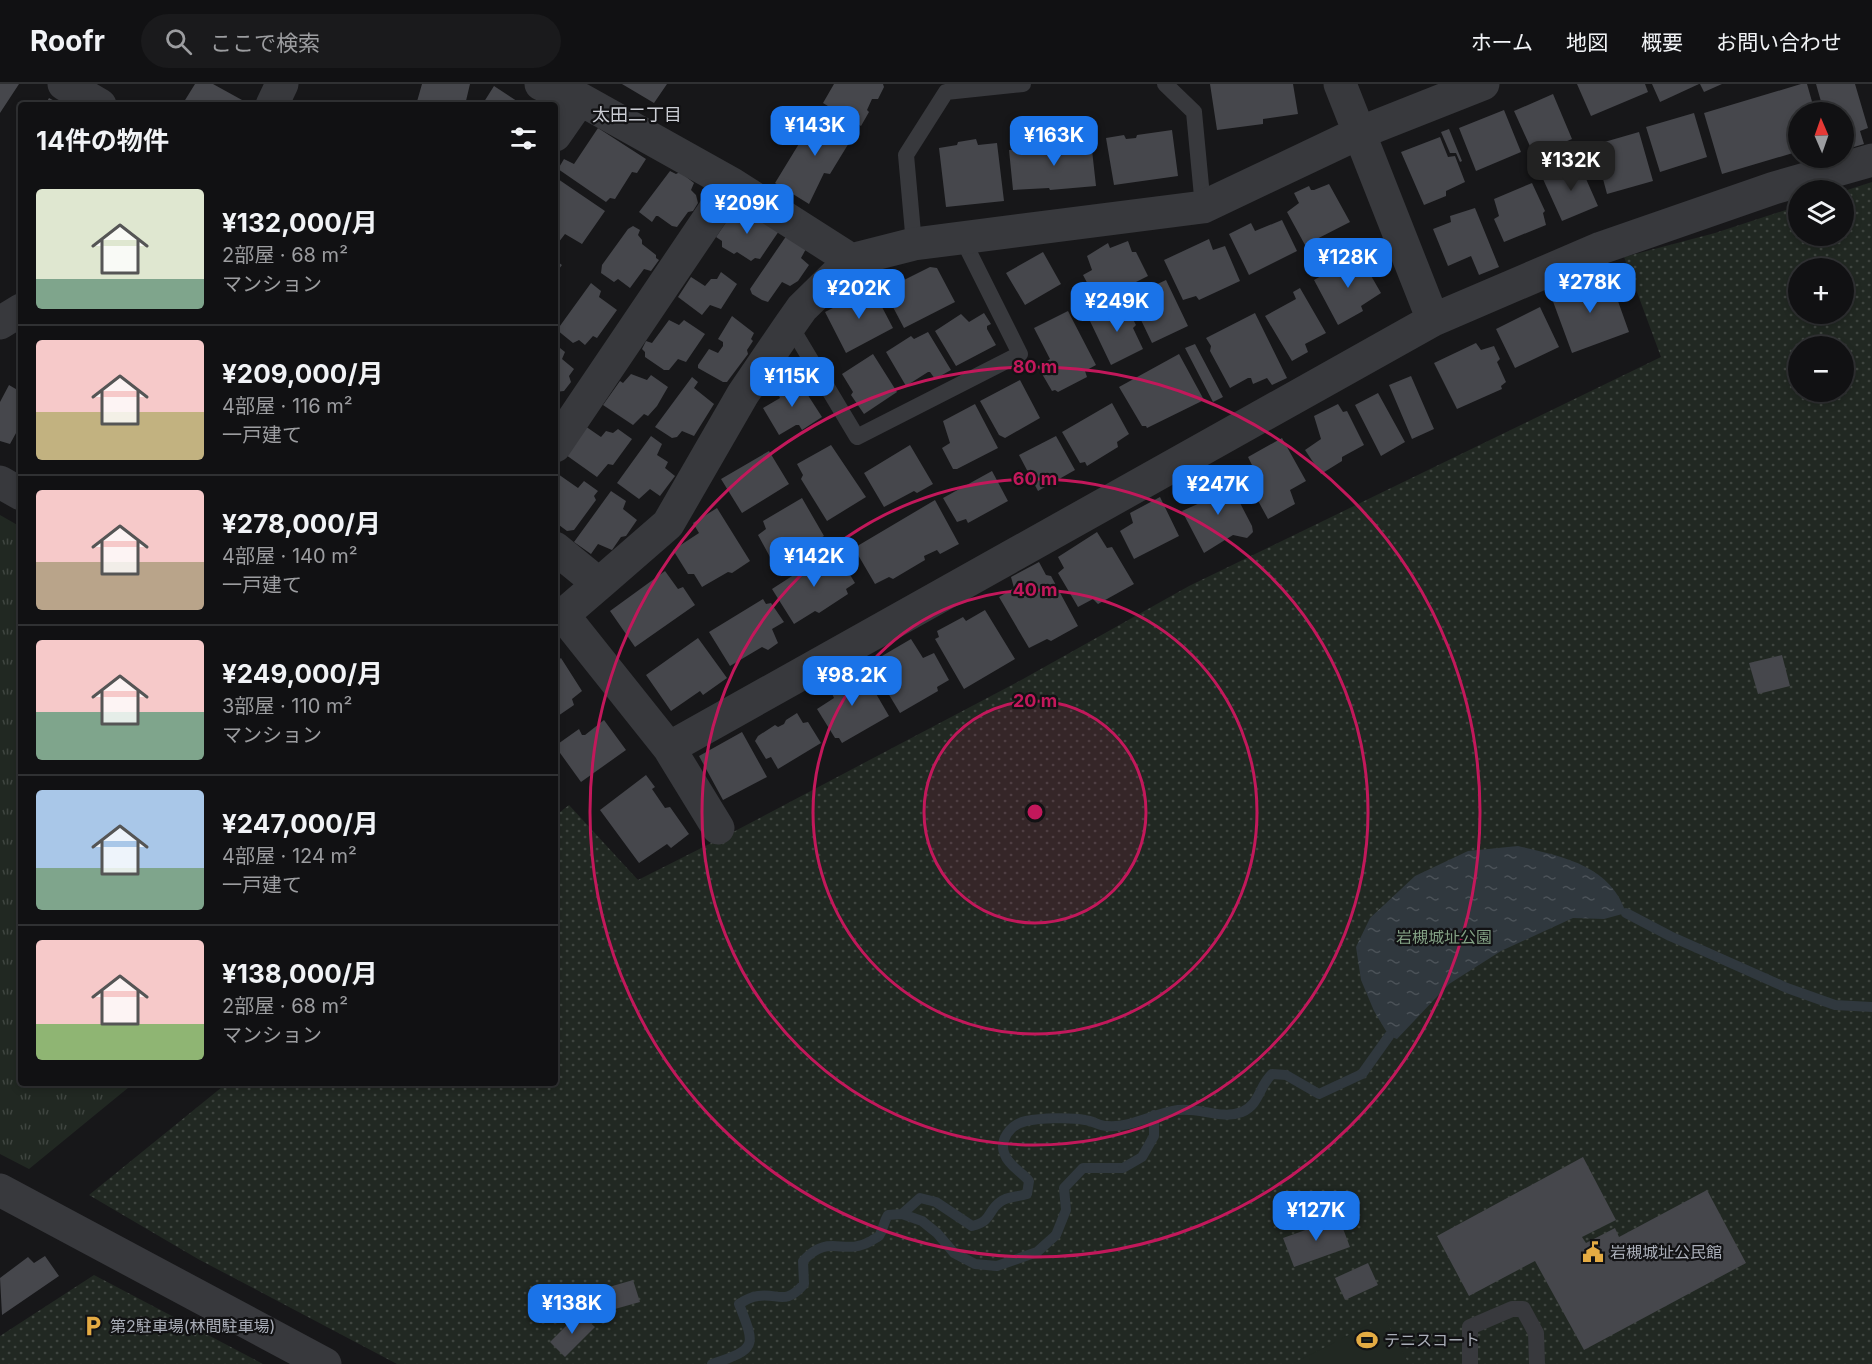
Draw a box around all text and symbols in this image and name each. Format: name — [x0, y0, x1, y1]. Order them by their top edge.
search box — [141, 14, 561, 68]
text: Roofr — [30, 24, 105, 58]
icon: search — [162, 25, 195, 58]
text: ここで検索 — [210, 30, 320, 56]
text: ホーム — [1471, 30, 1533, 55]
text: 地図 — [1566, 30, 1608, 55]
text: 概要 — [1641, 30, 1683, 55]
text: お問い合わせ — [1716, 30, 1842, 55]
north arrow — [1788, 102, 1854, 168]
map controls — [1788, 102, 1854, 402]
district label: 太田二丁目 — [592, 104, 682, 125]
pin: ¥143K — [773, 106, 857, 157]
text: ¥143K — [785, 113, 845, 137]
pin: ¥163K — [1012, 116, 1096, 167]
icon: filters — [507, 122, 540, 155]
text: ¥163K — [1024, 123, 1084, 147]
text: 14件の物件 — [36, 125, 169, 156]
pin: ¥132K — [1529, 141, 1613, 192]
text: ¥132K — [1541, 148, 1601, 172]
button: layers — [1788, 180, 1854, 246]
pin: ¥209K — [705, 184, 789, 235]
text: ¥209K — [715, 191, 779, 215]
text: ¥132,000/月 — [222, 207, 378, 238]
icon: home — [84, 213, 156, 285]
pin: ¥128K — [1306, 238, 1390, 289]
text: 2部屋 · 68 m² — [222, 243, 348, 267]
text: ¥128K — [1318, 245, 1378, 269]
button: + — [1788, 258, 1854, 324]
pin: ¥278K — [1548, 263, 1632, 314]
pin: ¥202K — [817, 269, 901, 320]
text: ¥278K — [1559, 270, 1621, 294]
text: マンション — [222, 272, 322, 296]
text: ¥202K — [827, 276, 891, 300]
pin: ¥249K — [1075, 282, 1159, 333]
text: ¥249K — [1085, 289, 1149, 313]
button: − — [1788, 336, 1854, 402]
text: 80 m — [1013, 356, 1057, 377]
pin: ¥115K — [750, 357, 834, 408]
text: ¥209,000/月 — [222, 358, 383, 389]
icon: home — [84, 364, 156, 436]
text: ¥115K — [764, 364, 820, 388]
text: 4部屋 · 116 m² — [222, 394, 353, 418]
text: 一戸建て — [222, 423, 302, 447]
pin: ¥247K — [1176, 465, 1260, 516]
text: 60 m — [1013, 468, 1057, 489]
text: ¥247K — [1186, 472, 1250, 496]
text: ¥278,000/月 — [222, 508, 381, 539]
icon: home — [84, 514, 156, 586]
pin: ¥142K — [772, 537, 856, 588]
text: 4部屋 · 140 m² — [222, 544, 358, 568]
text: ¥142K — [784, 544, 844, 568]
text: 一戸建て — [222, 573, 302, 597]
text: 40 m — [1013, 579, 1058, 600]
pin: ¥98.2K — [803, 656, 901, 707]
text: ¥249,000/月 — [222, 658, 383, 689]
text: ¥98.2K — [817, 663, 887, 687]
icon: home — [84, 664, 156, 736]
text: 20 m — [1013, 690, 1057, 711]
text: 3部屋 · 110 m² — [222, 694, 352, 718]
text: マンション — [222, 723, 322, 747]
centre of rings — [1025, 802, 1045, 822]
text: ¥247,000/月 — [222, 808, 379, 839]
icon: home — [84, 814, 156, 886]
text: 4部屋 · 124 m² — [222, 844, 357, 868]
text: 一戸建て — [222, 873, 302, 897]
park label: 岩槻城址公園 — [1396, 927, 1492, 947]
text: ¥138,000/月 — [222, 958, 378, 989]
icon: home — [84, 964, 156, 1036]
text: 2部屋 · 68 m² — [222, 994, 348, 1018]
text: マンション — [222, 1023, 322, 1047]
pin: ¥127K — [1274, 1191, 1358, 1242]
text: ¥127K — [1287, 1198, 1345, 1222]
public building icon: 岩槻城址公民館 — [1581, 1240, 1605, 1264]
place label: 岩槻城址公民館 — [1610, 1242, 1722, 1262]
pin: ¥138K — [530, 1284, 614, 1335]
text: ¥138K — [542, 1291, 602, 1315]
parking icon: 第2駐車場(林間駐車場) — [81, 1314, 105, 1338]
place label: 第2駐車場(林間駐車場) — [110, 1316, 275, 1336]
sports icon: テニスコート — [1355, 1328, 1379, 1352]
place label: テニスコート — [1384, 1330, 1480, 1350]

